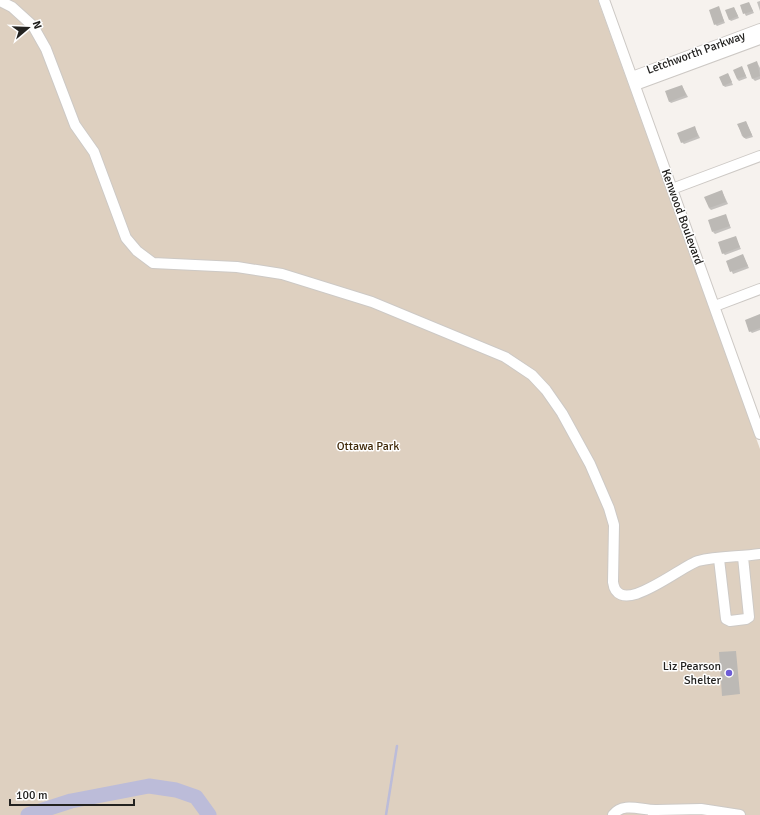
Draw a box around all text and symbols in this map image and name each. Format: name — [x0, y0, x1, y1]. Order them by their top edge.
north arrow — [8, 8, 48, 48]
text: N — [30, 19, 44, 31]
street label: Letchworth Parkway — [645, 28, 748, 78]
street label: Kenwood Boulevard — [658, 167, 706, 267]
park label: Ottawa Park — [337, 439, 399, 454]
place label: Liz Pearson Shelter — [663, 659, 722, 688]
marker: Liz Pearson Shelter — [724, 668, 734, 678]
scale bar — [10, 781, 134, 807]
text: 100 m — [16, 788, 48, 803]

